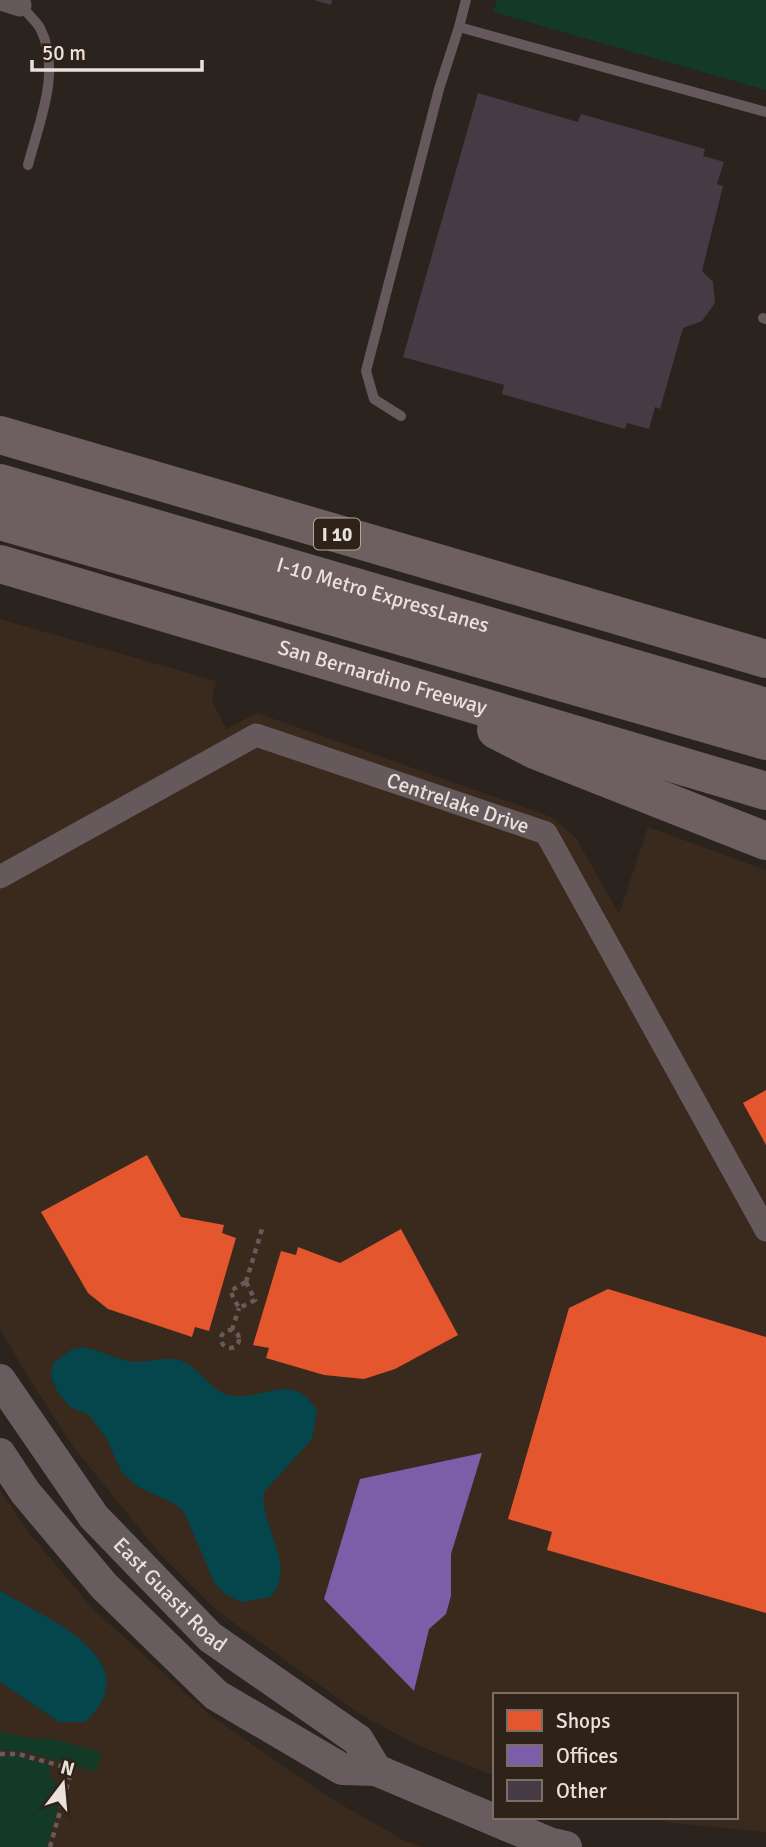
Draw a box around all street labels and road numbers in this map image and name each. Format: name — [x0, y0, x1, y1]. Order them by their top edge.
road number: I 10 — [314, 519, 360, 550]
street label: I-10 Metro ExpressLanes — [274, 552, 492, 638]
street label: San Bernardino Freeway — [275, 634, 490, 721]
street label: Centrelake Drive — [383, 767, 533, 839]
street label: East Guasti Road — [108, 1532, 232, 1658]

